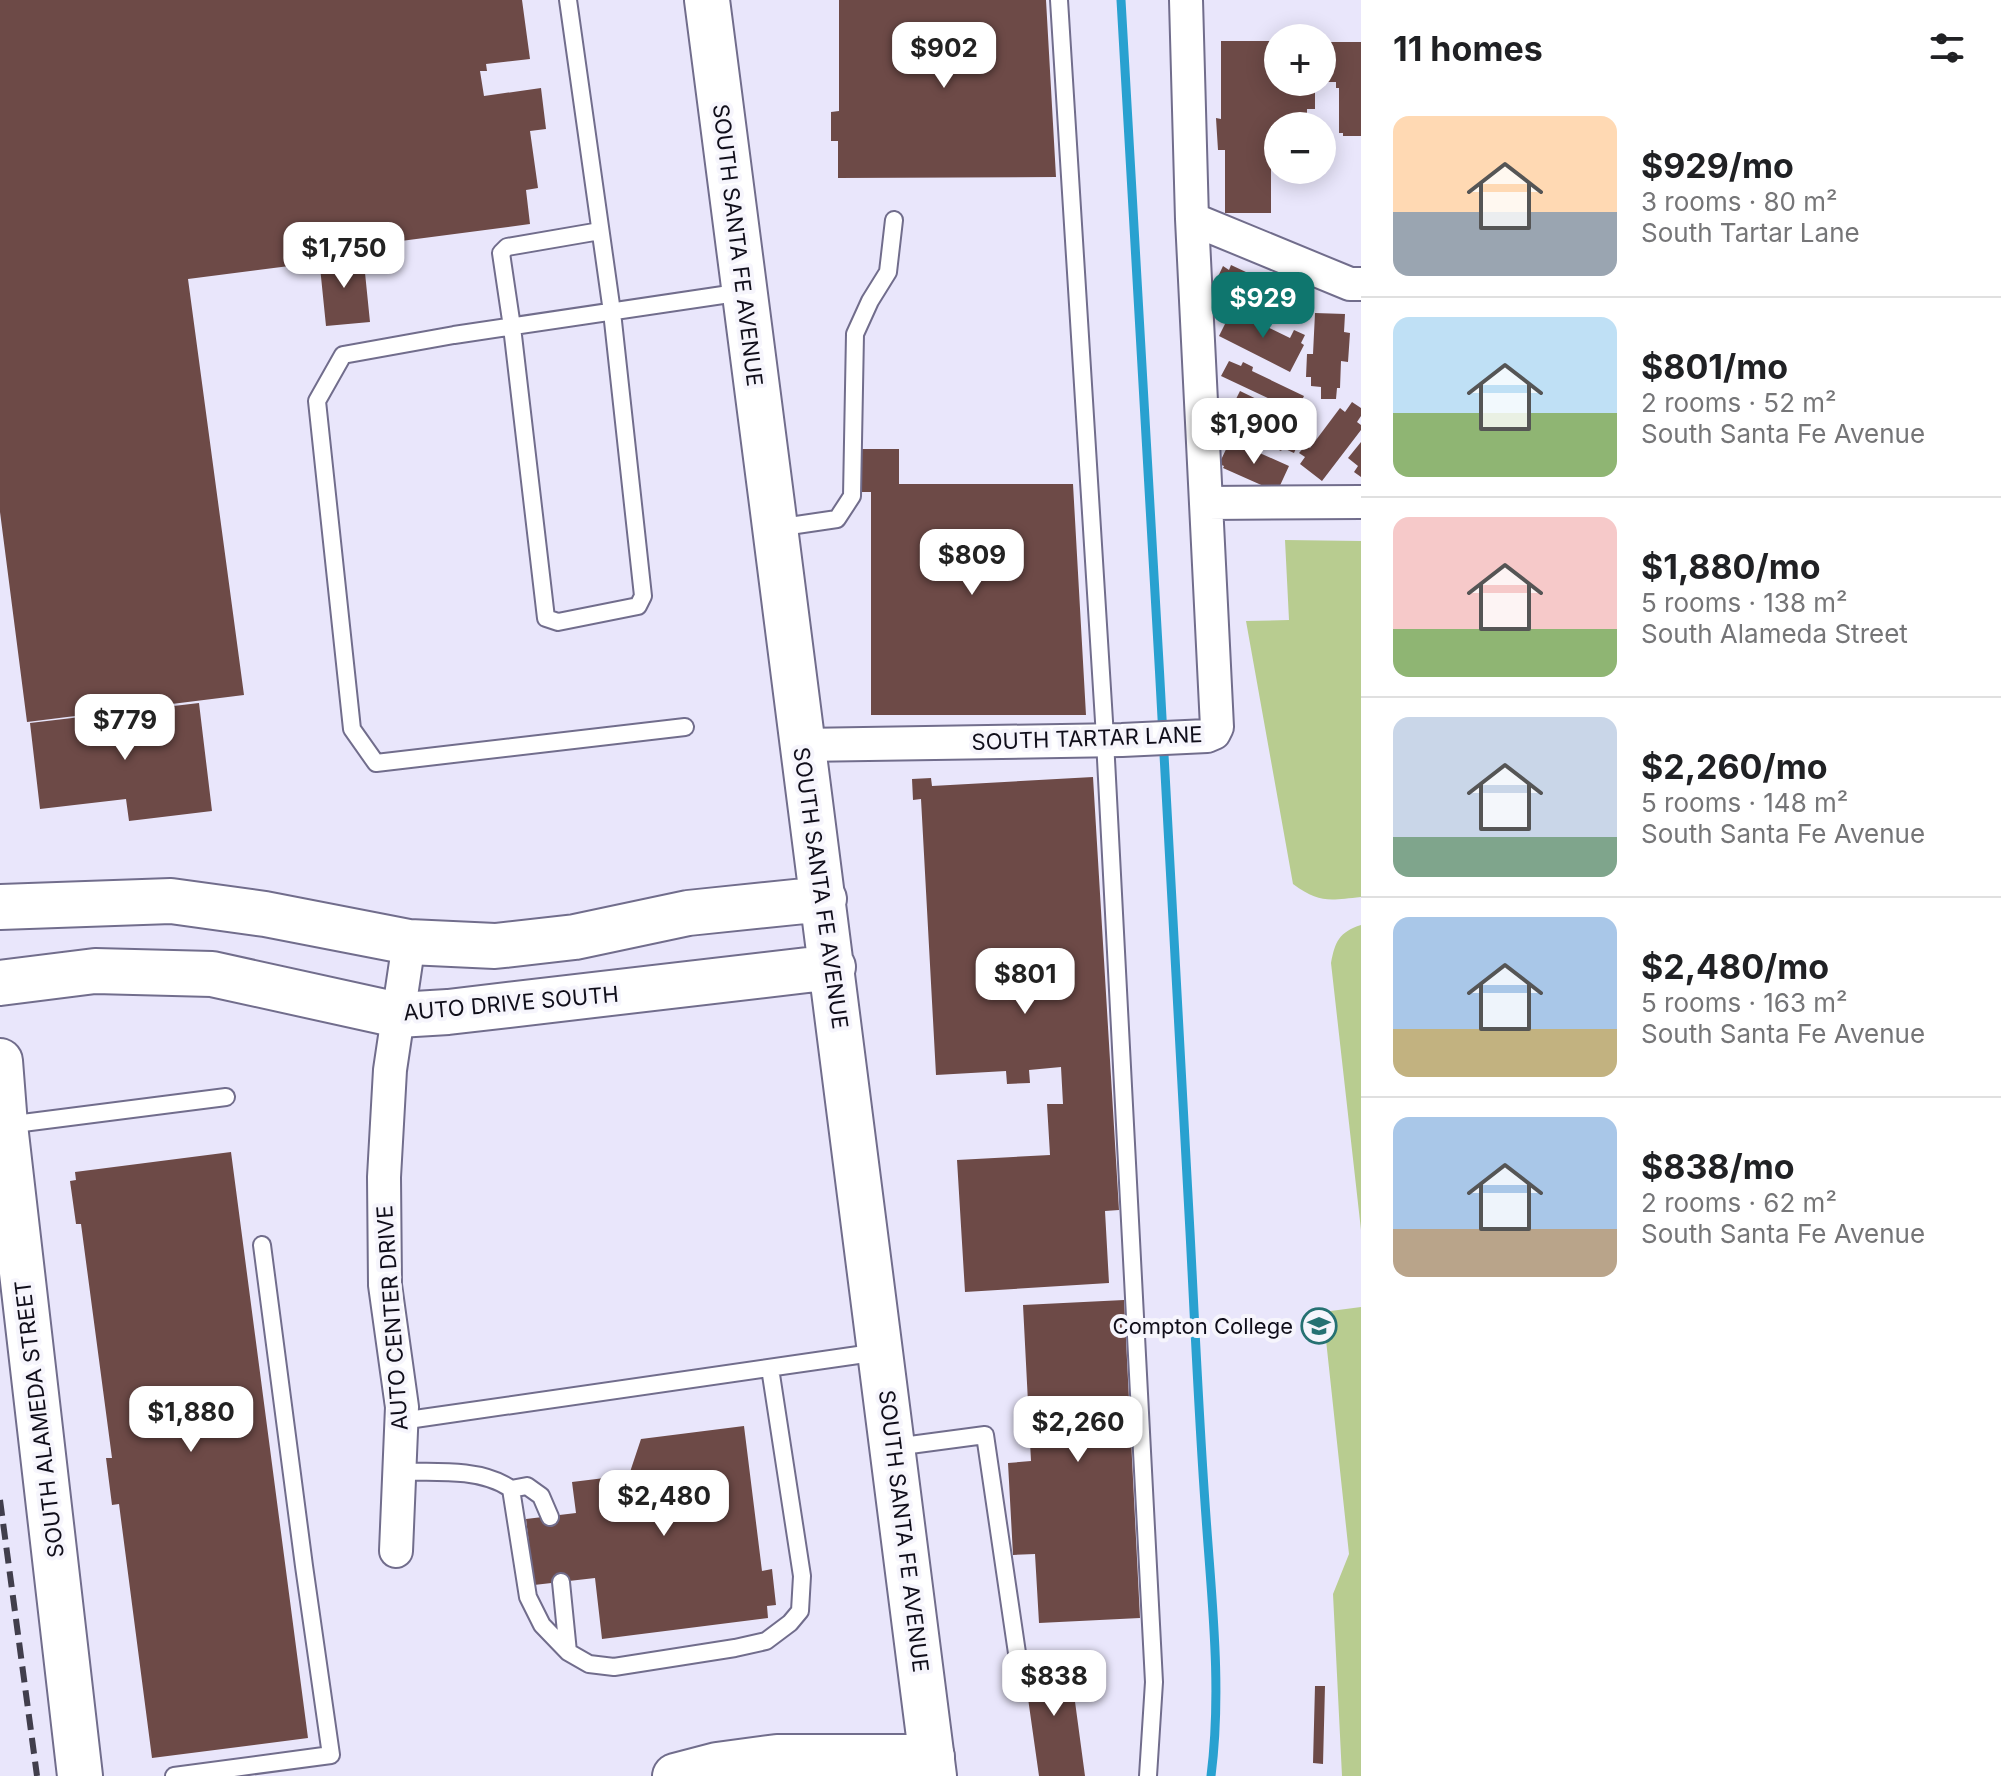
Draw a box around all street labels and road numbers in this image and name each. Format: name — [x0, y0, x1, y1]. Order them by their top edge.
street label: SOUTH SANTA FE AVENUE — [708, 102, 768, 388]
street label: SOUTH TARTAR LANE — [971, 721, 1203, 755]
street label: SOUTH SANTA FE AVENUE — [788, 745, 854, 1031]
street label: AUTO DRIVE SOUTH — [402, 981, 620, 1025]
street label: AUTO CENTER DRIVE — [371, 1205, 413, 1431]
street label: SOUTH ALAMEDA STREET — [9, 1279, 69, 1559]
street label: SOUTH SANTA FE AVENUE — [874, 1388, 934, 1674]

